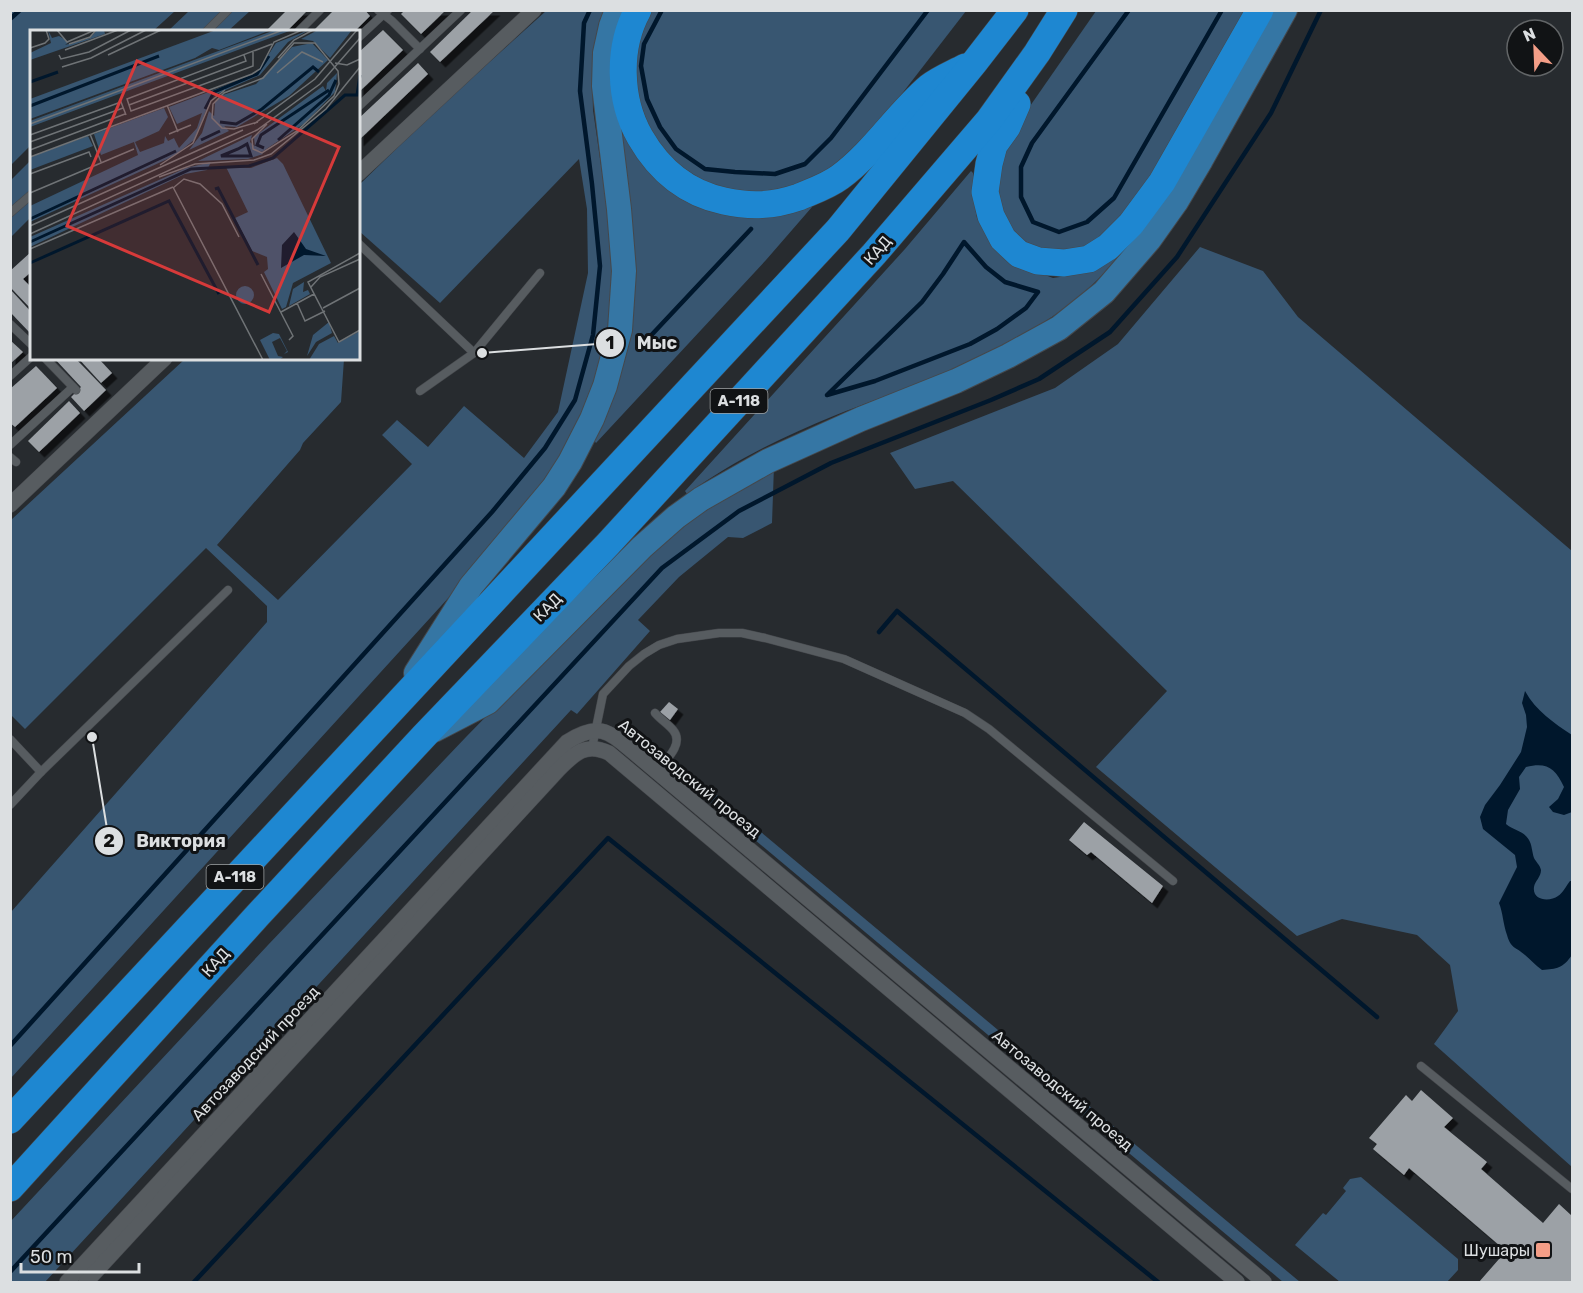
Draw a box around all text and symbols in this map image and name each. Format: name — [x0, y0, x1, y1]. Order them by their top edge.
north arrow — [1505, 18, 1565, 78]
text: N — [1520, 24, 1538, 46]
inset map — [30, 30, 360, 360]
street label: КАД — [860, 232, 895, 269]
callout: Мыс — [595, 325, 689, 361]
text: 1 — [606, 332, 614, 354]
text: Мыс — [637, 332, 678, 354]
road number: А-118 — [710, 389, 768, 413]
street label: КАД — [529, 589, 565, 626]
street label: Автозаводский проезд — [615, 715, 765, 842]
callout: Виктория — [94, 823, 237, 859]
text: 2 — [103, 830, 115, 852]
text: Виктория — [136, 830, 226, 852]
road number: А-118 — [206, 865, 264, 889]
street label: КАД — [198, 944, 233, 981]
street label: Автозаводский проезд — [188, 982, 323, 1125]
street label: Автозаводский проезд — [989, 1026, 1137, 1155]
scale bar — [21, 1236, 140, 1274]
place label: Шушары — [1464, 1241, 1530, 1260]
marker: Шушары — [1534, 1241, 1552, 1259]
text: 50 m — [30, 1246, 73, 1268]

